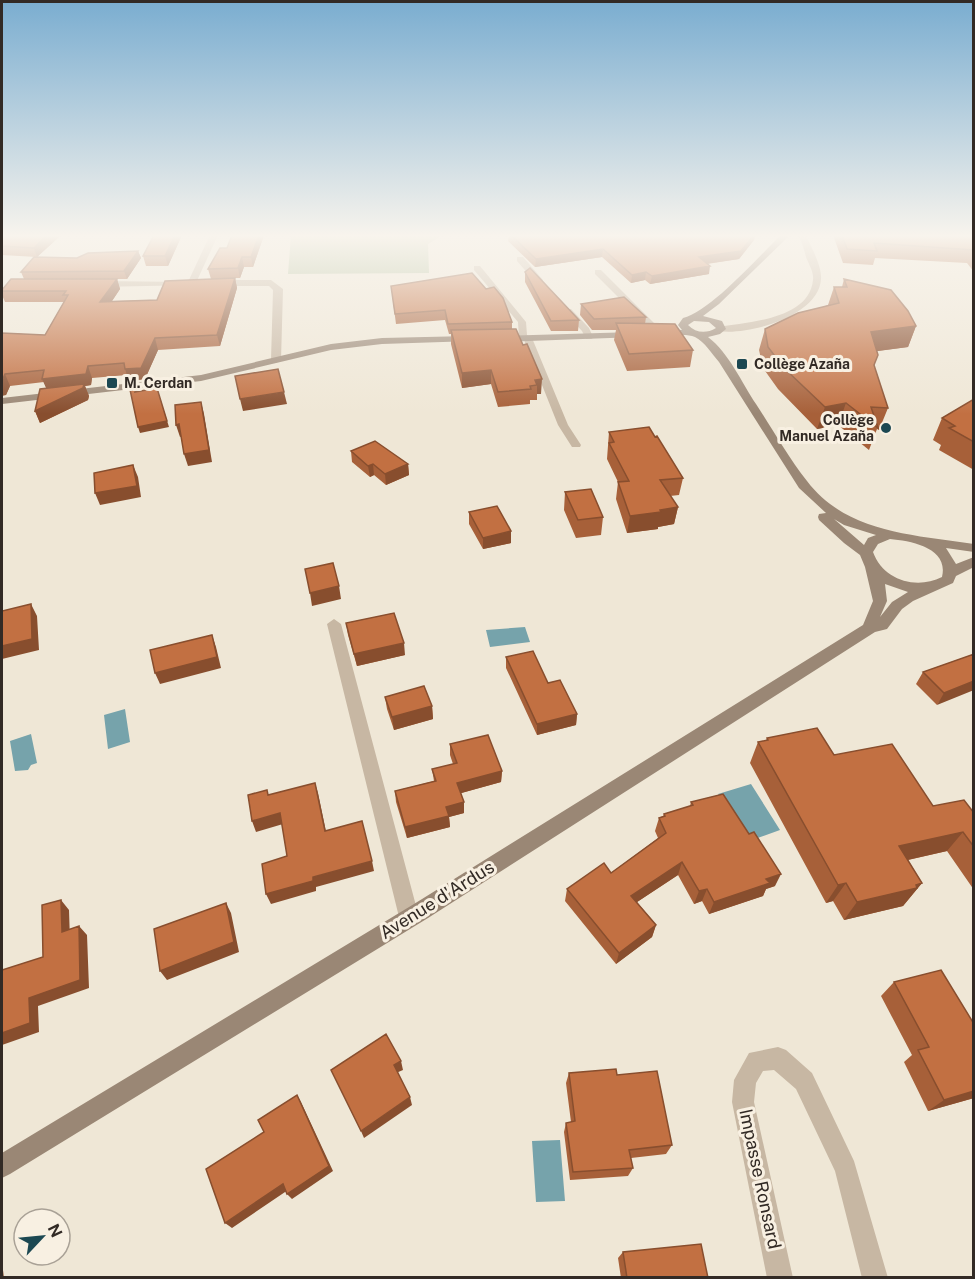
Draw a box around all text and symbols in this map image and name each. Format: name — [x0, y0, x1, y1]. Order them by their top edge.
place label: Collège Azaña — [754, 356, 850, 372]
marker: Collège Azaña — [735, 357, 749, 371]
place label: M. Cerdan — [124, 375, 192, 391]
marker: M. Cerdan — [105, 376, 119, 390]
place label: Collège Manuel Azaña — [779, 412, 874, 444]
marker: Collège Manuel Azaña — [879, 421, 893, 435]
street label: Avenue d'Ardus — [376, 856, 498, 943]
street label: Impasse Ronsard — [735, 1107, 786, 1251]
north arrow — [12, 1207, 72, 1267]
text: N — [44, 1221, 66, 1240]

